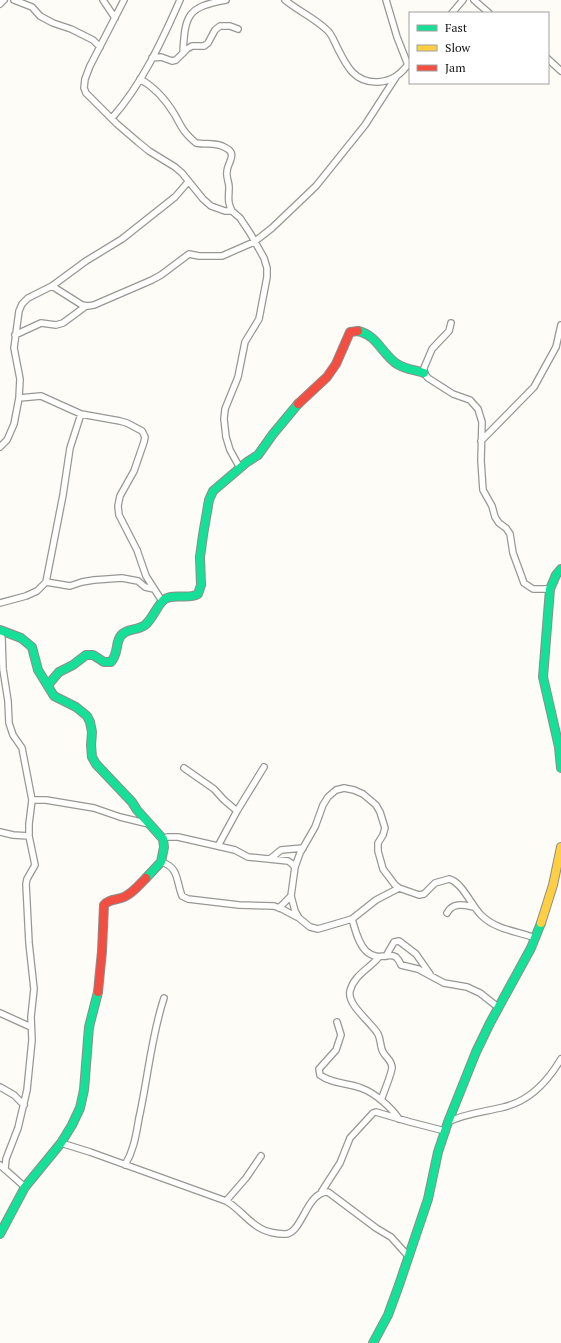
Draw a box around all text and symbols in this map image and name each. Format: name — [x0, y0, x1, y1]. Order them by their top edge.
legend — [409, 12, 549, 84]
text: Fast — [445, 20, 468, 35]
text: Slow — [445, 40, 471, 55]
text: Jam — [445, 60, 466, 75]

